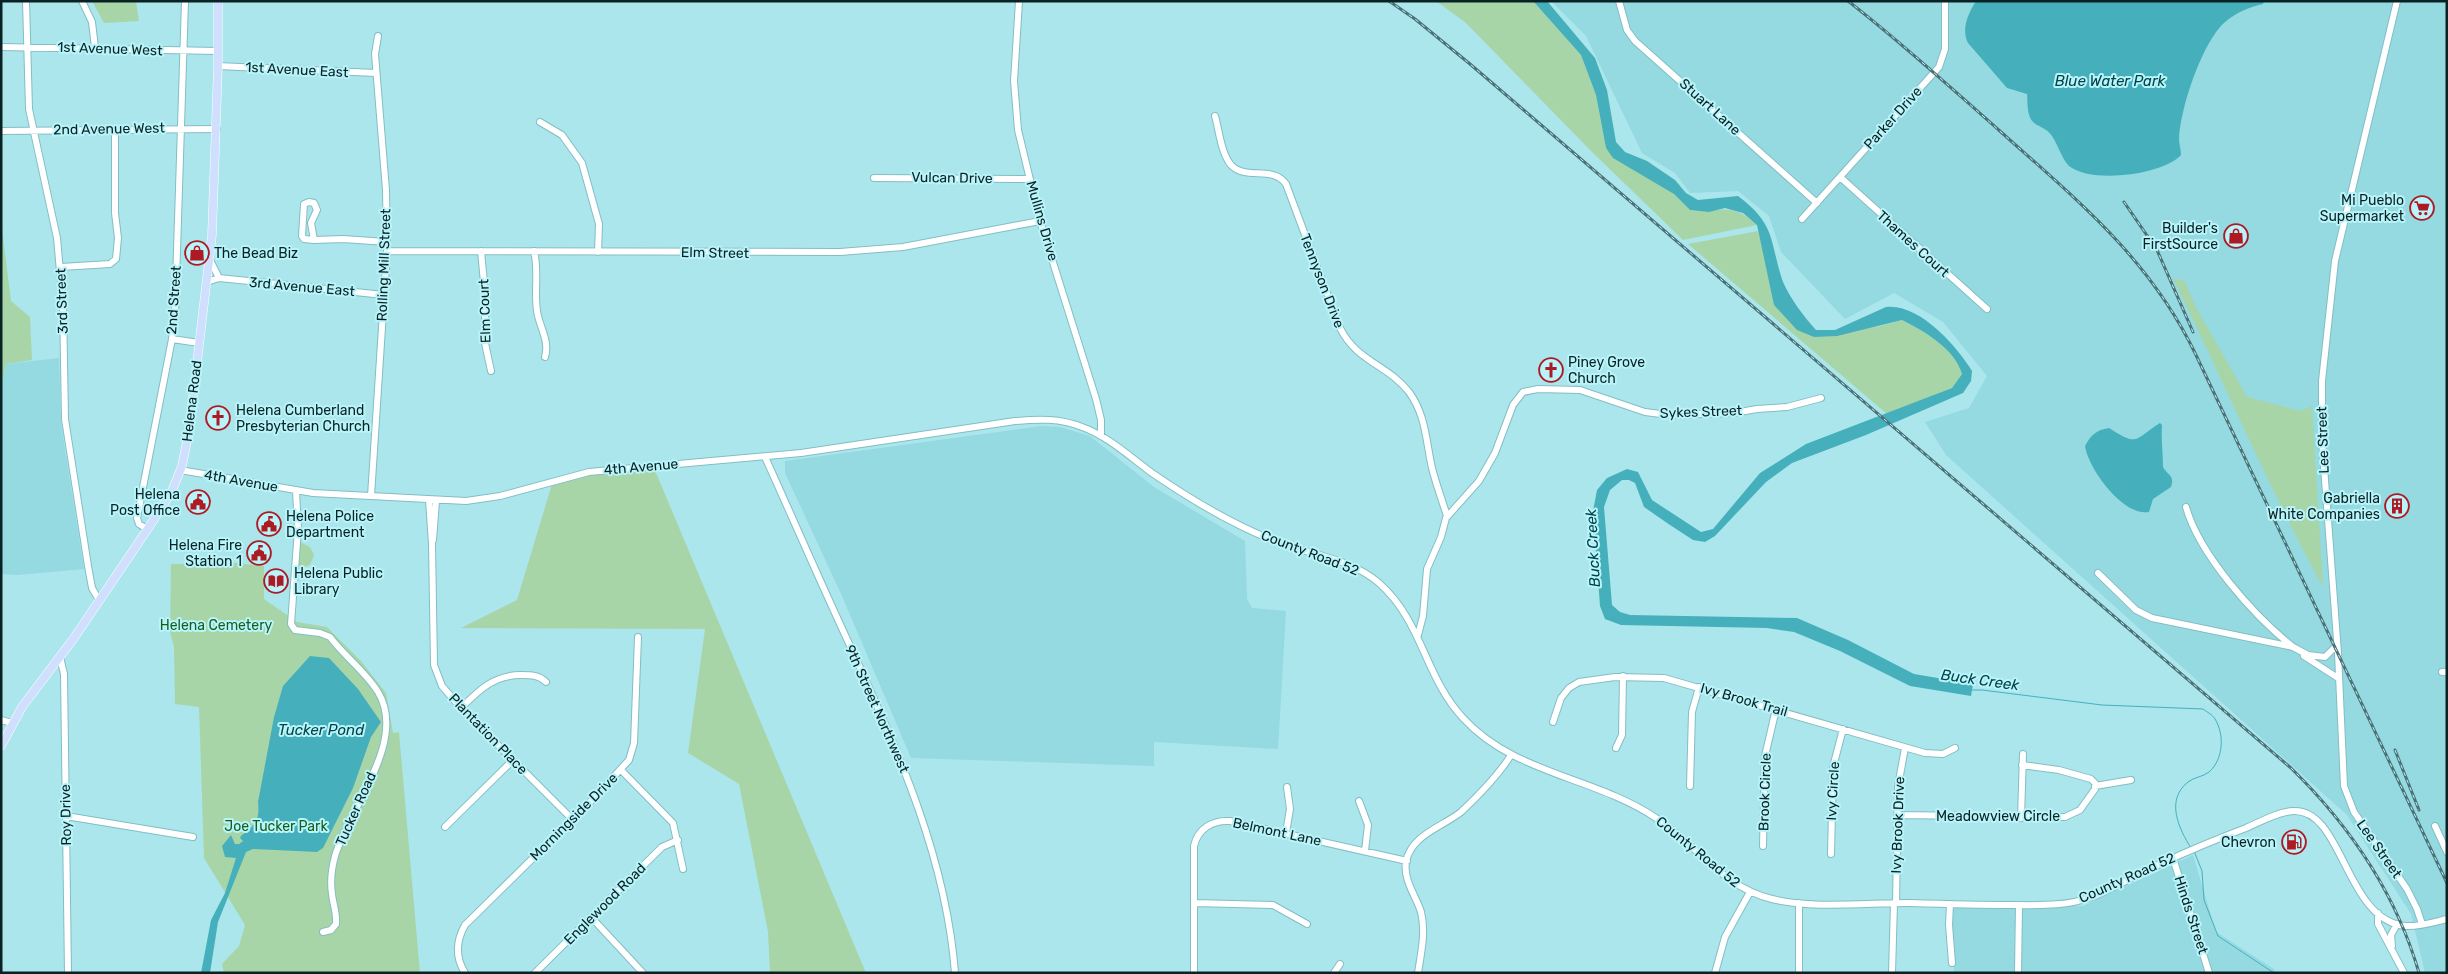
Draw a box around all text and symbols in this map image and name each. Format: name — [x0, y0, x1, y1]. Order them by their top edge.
street label: 1st Avenue West — [57, 39, 163, 59]
street label: 1st Avenue East — [245, 59, 349, 81]
water label: Blue Water Park — [2055, 72, 2166, 90]
street label: Stuart Lane — [1676, 75, 1744, 139]
street label: Parker Drive — [1860, 83, 1926, 153]
street label: 2nd Avenue West — [53, 120, 166, 138]
street label: Vulcan Drive — [911, 169, 993, 187]
street label: Mullins Drive — [1022, 179, 1062, 263]
place label: Mi Pueblo Supermarket — [2320, 192, 2405, 225]
supermarket icon: Mi Pueblo Supermarket — [2409, 195, 2435, 221]
street label: Thames Court — [1873, 207, 1953, 281]
street label: Rolling Mill Street — [374, 208, 394, 322]
place label: Builder's FirstSource — [2143, 220, 2218, 253]
shop icon: Builder's FirstSource — [2223, 223, 2249, 249]
street label: Tennyson Drive — [1296, 231, 1348, 331]
shop icon: The Bead Biz — [184, 240, 210, 266]
street label: Elm Street — [681, 244, 750, 262]
place label: The Bead Biz — [214, 245, 298, 262]
street label: 2nd Street — [163, 264, 185, 335]
street label: 3rd Street — [52, 267, 72, 334]
street label: 3rd Avenue East — [248, 274, 356, 300]
street label: Elm Court — [475, 278, 495, 343]
place label: Piney Grove Church — [1568, 354, 1645, 387]
church icon: Piney Grove Church — [1538, 357, 1564, 383]
street label: Helena Road — [179, 359, 205, 443]
place label: Helena Cumberland Presbyterian Church — [236, 402, 370, 435]
street label: Sykes Street — [1660, 402, 1743, 422]
church icon: Helena Cumberland Presbyterian Church — [205, 405, 231, 431]
street label: Lee Street — [2313, 406, 2333, 474]
street label: 4th Avenue — [603, 455, 679, 479]
street label: 4th Avenue — [203, 466, 279, 496]
place label: Helena Post Office — [110, 486, 180, 519]
public building icon: Helena Post Office — [185, 489, 211, 515]
place label: Gabriella White Companies — [2267, 490, 2380, 523]
building icon: Gabriella White Companies — [2384, 493, 2410, 519]
place label: Helena Police Department — [286, 508, 374, 541]
water label: Buck Creek — [1582, 508, 1604, 588]
public building icon: Helena Police Department — [256, 511, 282, 537]
street label: County Road 52 — [1259, 527, 1361, 579]
place label: Helena Fire Station 1 — [169, 537, 242, 570]
public building icon: Helena Fire Station 1 — [246, 540, 272, 566]
place label: Helena Public Library — [294, 565, 383, 598]
library icon: Helena Public Library — [263, 568, 289, 594]
park label: Helena Cemetery — [160, 617, 273, 634]
street label: 9th Street Northwest — [841, 642, 913, 776]
water label: Buck Creek — [1940, 666, 2020, 694]
street label: Ivy Brook Trail — [1698, 679, 1790, 721]
street label: Plantation Place — [445, 690, 531, 778]
water label: Tucker Pond — [278, 721, 365, 739]
street label: Brook Circle — [1755, 753, 1775, 831]
street label: Ivy Circle — [1823, 761, 1843, 821]
street label: Tucker Road — [332, 769, 380, 849]
street label: Morningside Drive — [527, 770, 621, 864]
street label: Ivy Brook Drive — [1888, 776, 1908, 874]
street label: Roy Drive — [57, 784, 75, 846]
street label: Meadowview Circle — [1936, 808, 2060, 825]
street label: County Road 52 — [1652, 813, 1744, 891]
street label: Belmont Lane — [1231, 814, 1323, 850]
street label: Lee Street — [2353, 817, 2406, 882]
park label: Joe Tucker Park — [224, 818, 328, 835]
fuel station icon: Chevron — [2281, 829, 2307, 855]
place label: Chevron — [2221, 834, 2276, 851]
street label: County Road 52 — [2076, 849, 2178, 907]
street label: Englewood Road — [561, 860, 649, 948]
street label: Hinds Street — [2170, 874, 2212, 957]

